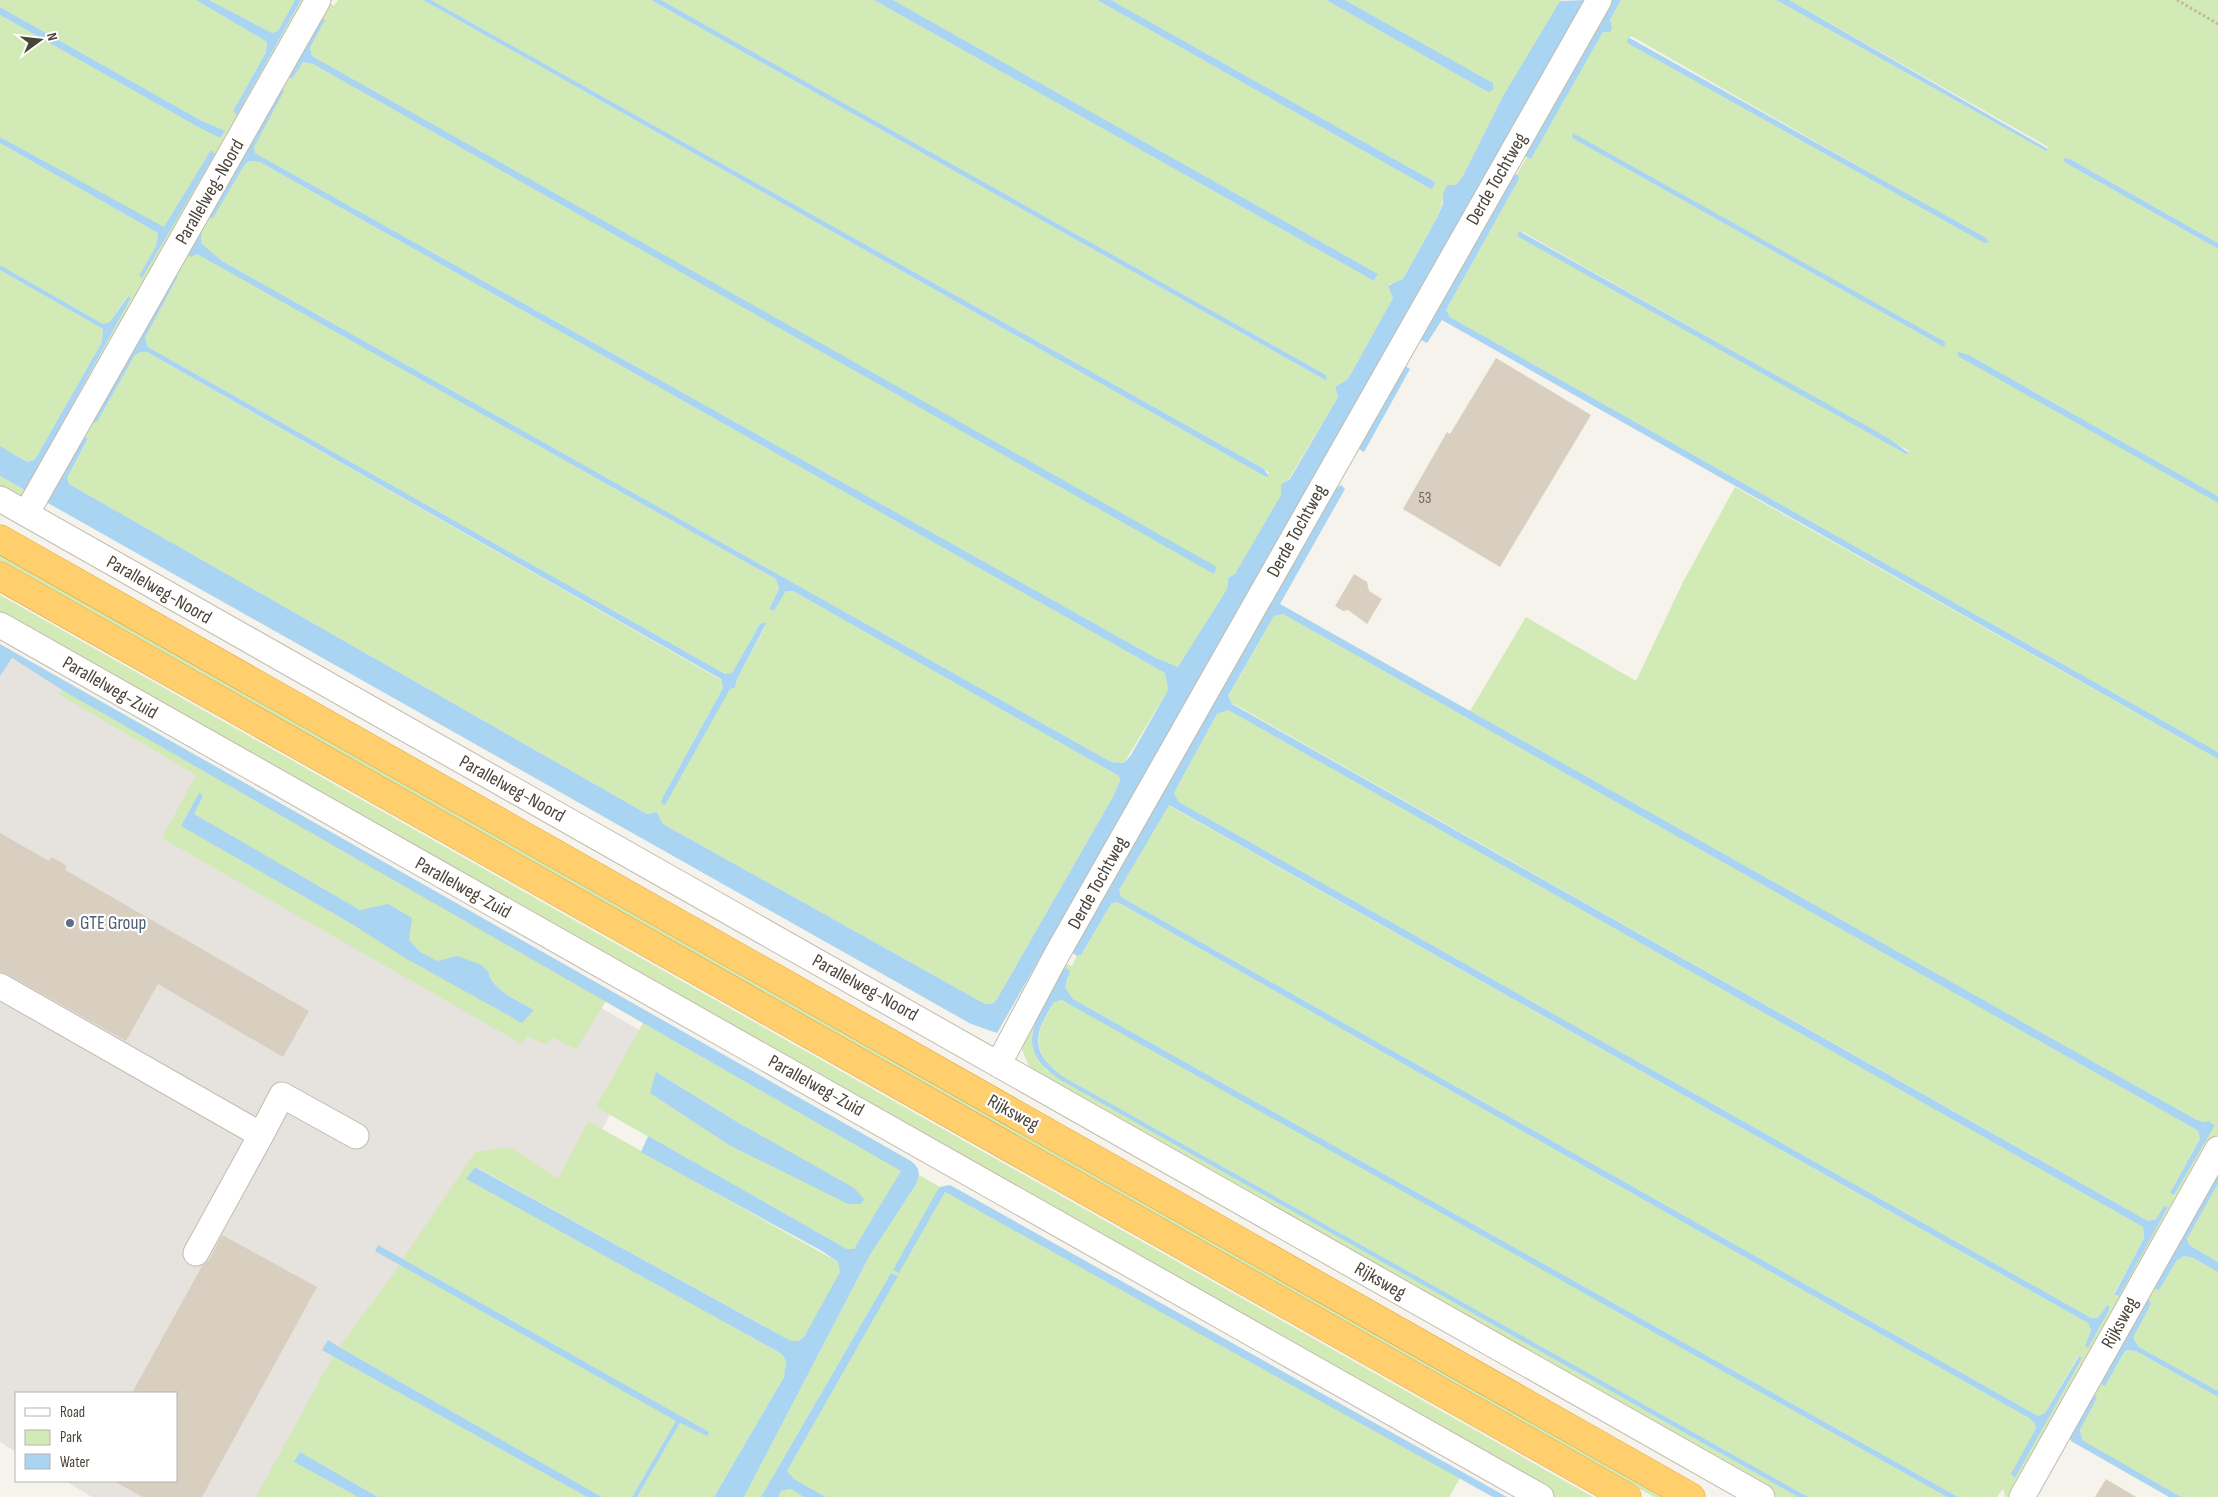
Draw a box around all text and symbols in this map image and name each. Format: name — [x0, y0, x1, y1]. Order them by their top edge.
north arrow — [15, 15, 65, 65]
text: N — [43, 31, 61, 43]
street label: Derde Tochtweg — [1461, 128, 1533, 229]
street label: Parallelweg-Noord — [171, 135, 249, 249]
street label: Derde Tochtweg — [1262, 480, 1332, 581]
house number: 53 — [1418, 489, 1432, 508]
street label: Parallelweg-Noord — [102, 551, 216, 629]
street label: Parallelweg-Zuid — [58, 651, 162, 725]
street label: Parallelweg-Noord — [455, 750, 569, 828]
street label: Derde Tochtweg — [1063, 832, 1133, 933]
street label: Parallelweg-Zuid — [411, 852, 515, 924]
place label: GTE Group — [80, 912, 146, 935]
marker: GTE Group — [64, 917, 76, 929]
street label: Parallelweg-Noord — [808, 949, 922, 1027]
street label: Parallelweg-Zuid — [764, 1050, 868, 1122]
street label: Rijksweg — [983, 1090, 1043, 1137]
street label: Rijksweg — [1350, 1257, 1410, 1305]
street label: Rijksweg — [2097, 1293, 2144, 1353]
legend — [15, 1392, 178, 1482]
text: Road — [60, 1403, 85, 1422]
text: Park — [60, 1428, 82, 1447]
text: Water — [60, 1453, 91, 1472]

